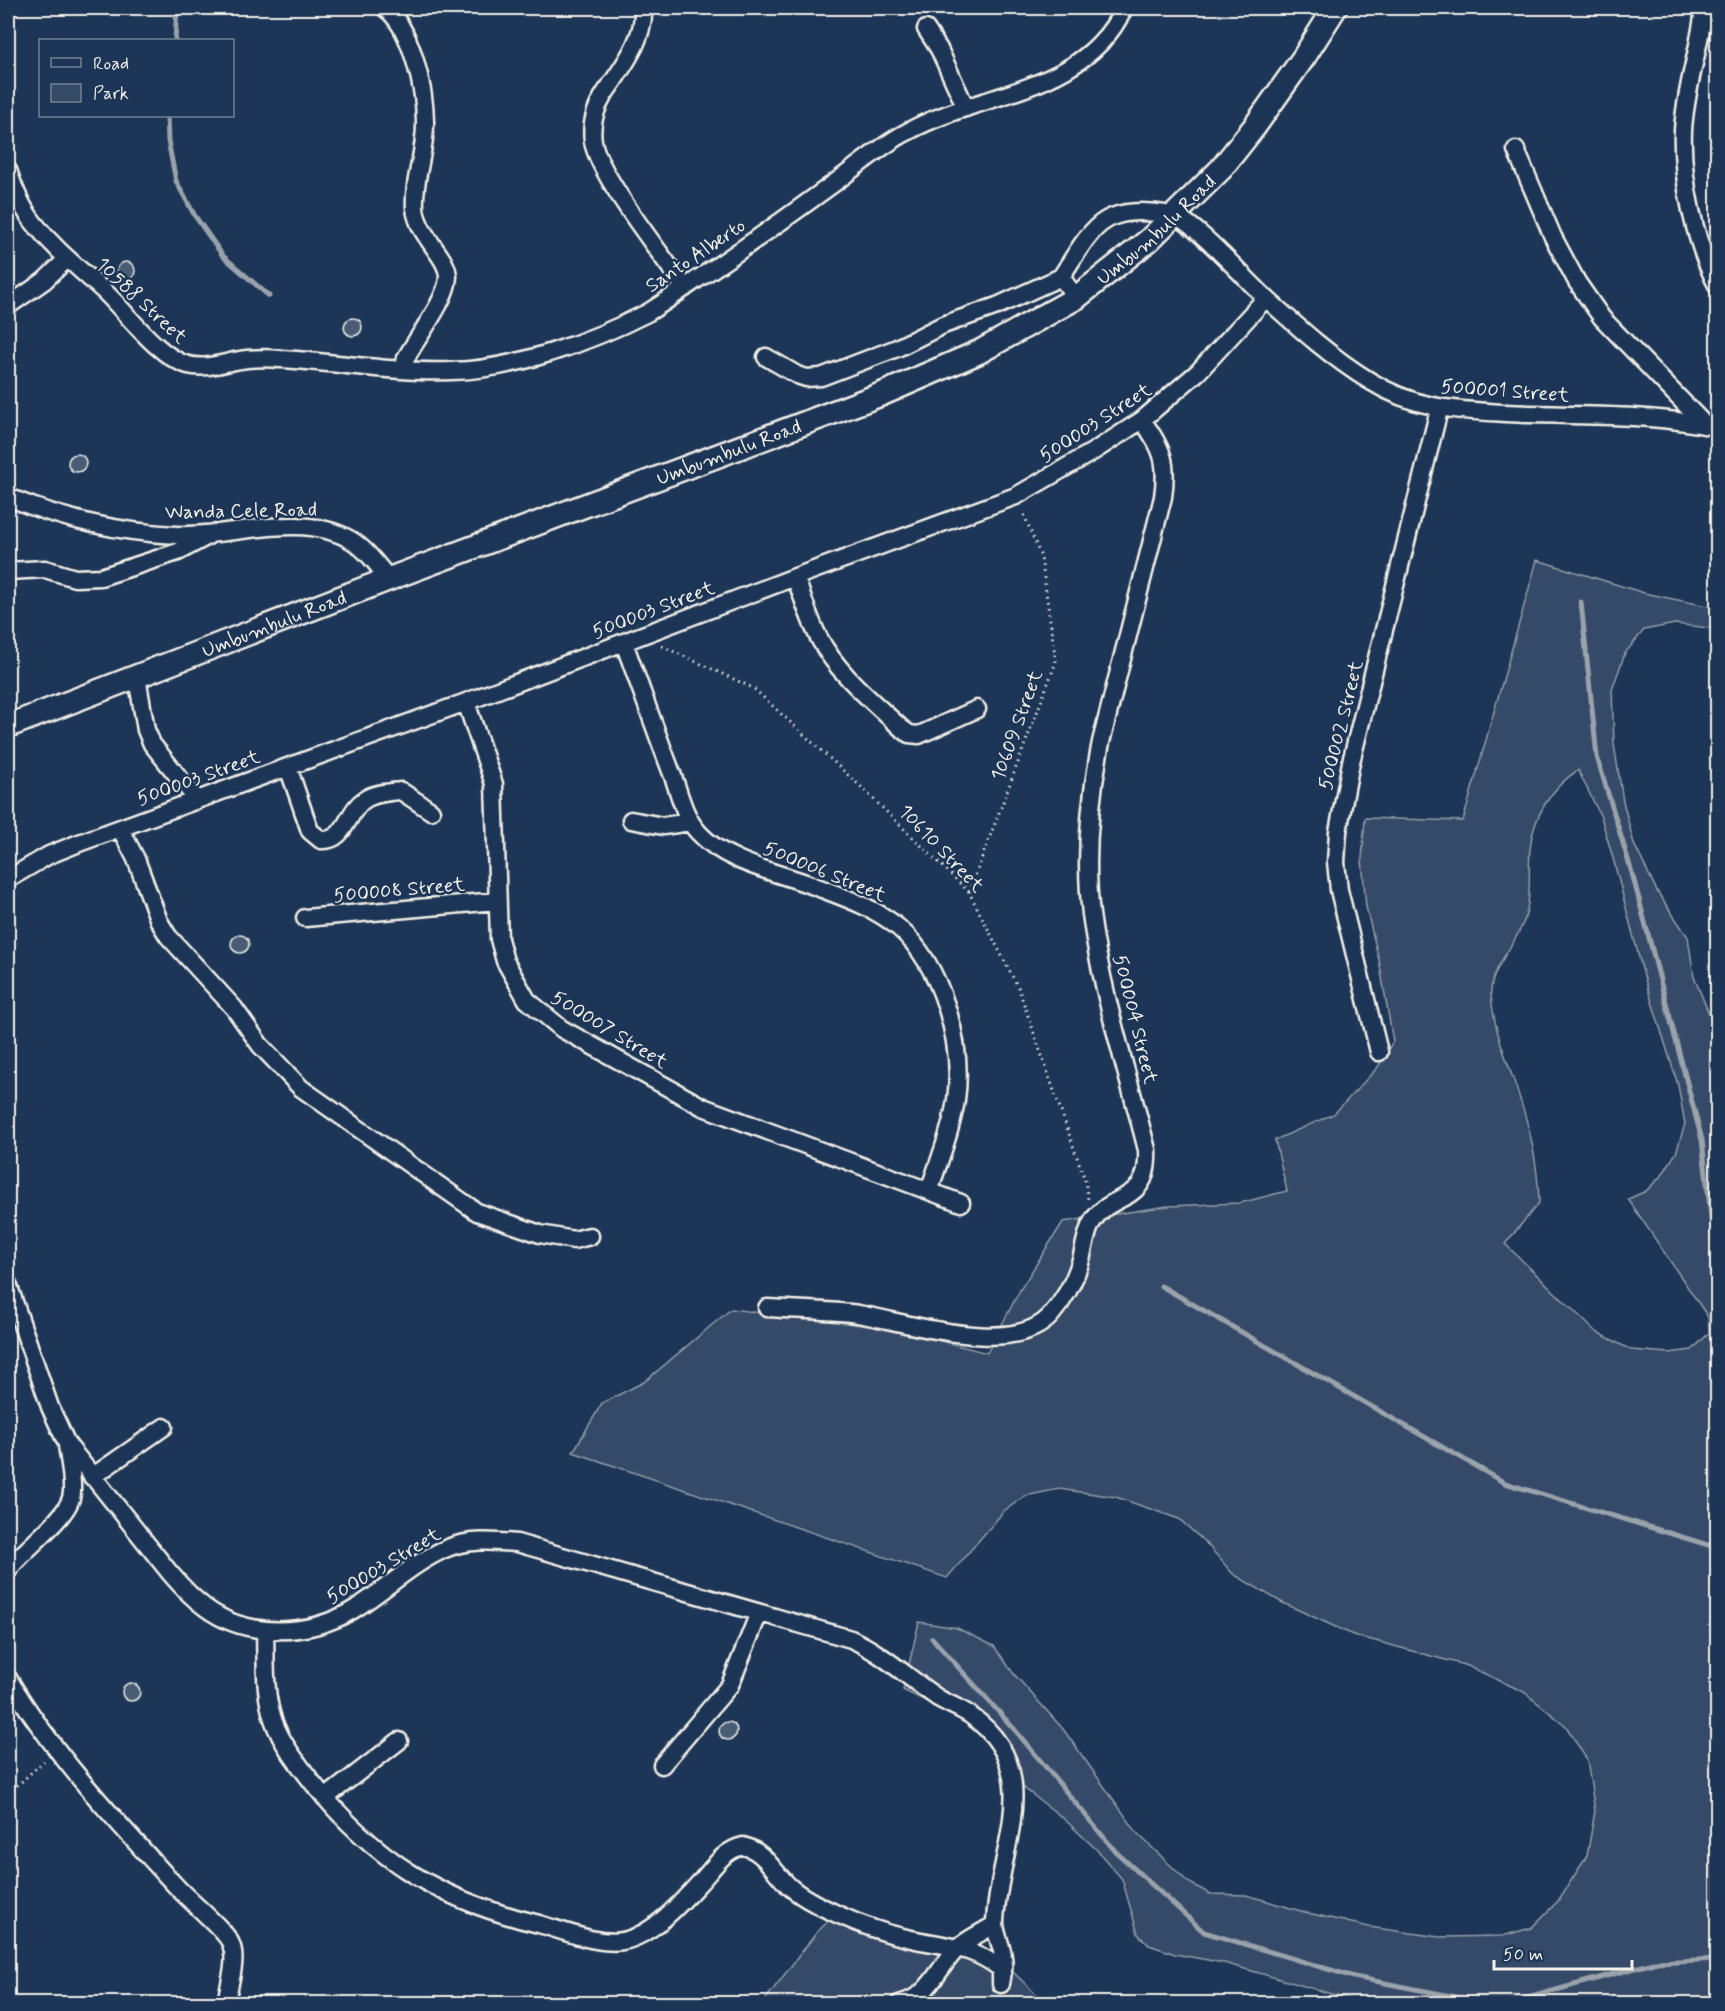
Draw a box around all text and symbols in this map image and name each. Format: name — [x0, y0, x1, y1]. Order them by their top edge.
legend — [39, 39, 234, 117]
text: Road — [93, 52, 129, 76]
text: Park — [93, 82, 129, 106]
street label: Umbumbulu Road — [1091, 169, 1223, 292]
street label: Santo Alberto — [640, 213, 751, 300]
street label: 10588 Street — [89, 252, 193, 351]
street label: 500001 Street — [1440, 374, 1570, 409]
street label: 500003 Street — [1034, 377, 1157, 470]
street label: Umbumbulu Road — [653, 414, 805, 492]
street label: Wanda Cele Road — [165, 497, 317, 526]
street label: 500003 Street — [589, 575, 719, 646]
street label: Umbumbulu Road — [198, 585, 351, 665]
street label: 500002 Street — [1312, 658, 1371, 793]
street label: 10609 Street — [985, 666, 1050, 784]
street label: 500003 Street — [133, 744, 264, 813]
street label: 10610 Street — [892, 799, 990, 899]
street label: 500006 Street — [759, 835, 890, 909]
street label: 500008 Street — [332, 871, 466, 910]
street label: 500004 Street — [1105, 952, 1164, 1087]
street label: 500007 Street — [546, 985, 673, 1076]
street label: 500003 Street — [322, 1521, 446, 1611]
scale bar — [1494, 1933, 1632, 1971]
text: 50 m — [1503, 1943, 1543, 1967]

